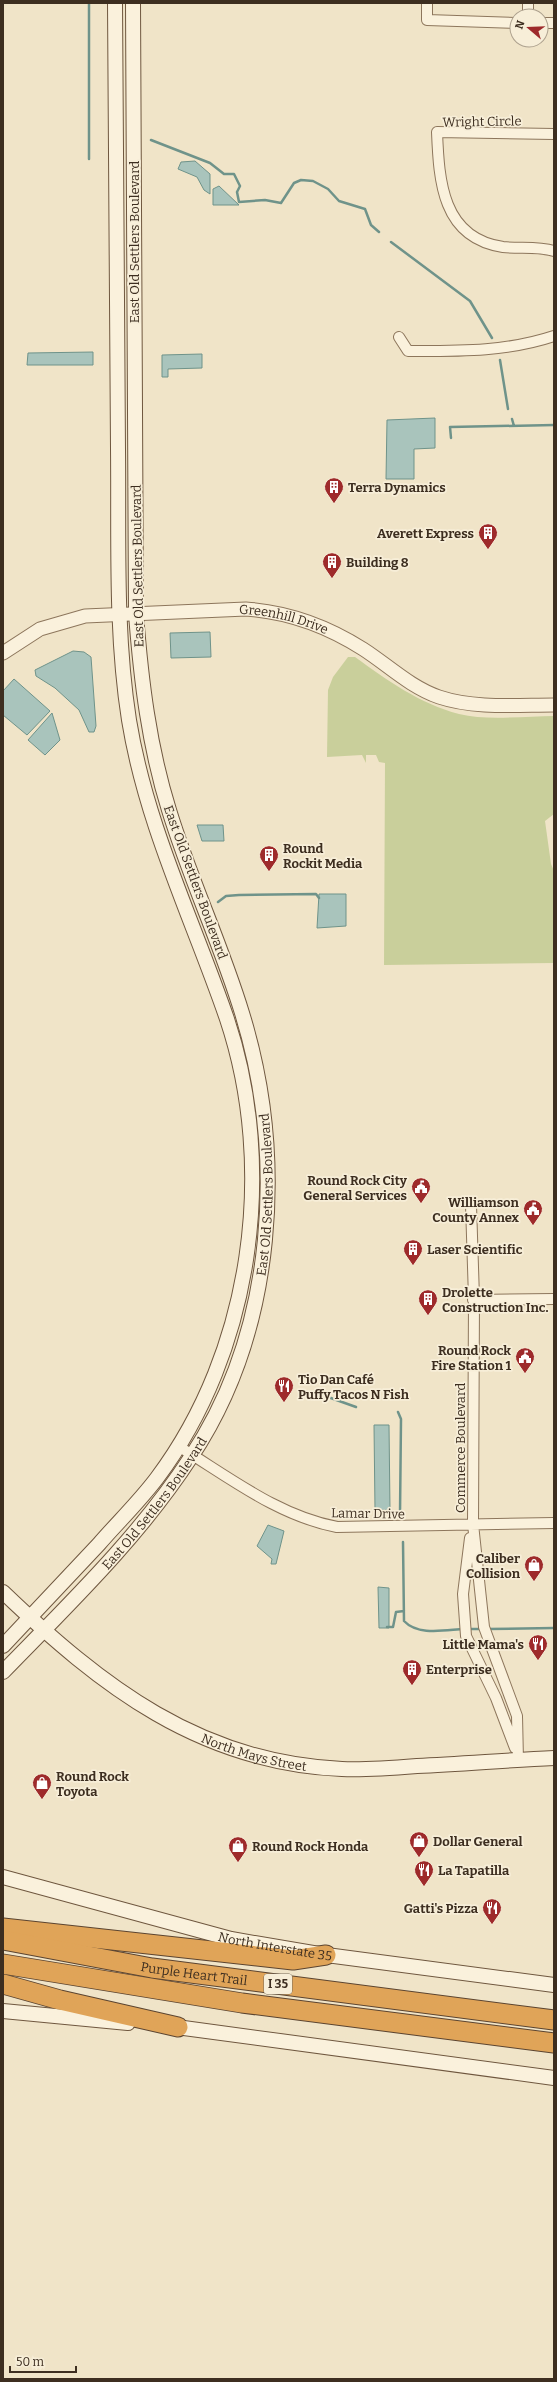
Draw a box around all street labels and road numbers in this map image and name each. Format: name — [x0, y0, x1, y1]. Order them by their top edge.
street label: Wright Circle — [442, 113, 522, 130]
street label: East Old Settlers Boulevard — [127, 160, 142, 323]
street label: East Old Settlers Boulevard — [129, 484, 146, 647]
street label: Greenhill Drive — [239, 602, 331, 637]
street label: East Old Settlers Boulevard — [161, 803, 230, 961]
street label: East Old Settlers Boulevard — [253, 1112, 276, 1277]
street label: Commerce Boulevard — [453, 1383, 468, 1513]
street label: East Old Settlers Boulevard — [99, 1434, 210, 1573]
street label: Lamar Drive — [331, 1505, 405, 1522]
street label: North Mays Street — [199, 1730, 308, 1774]
street label: North Interstate 35 — [216, 1929, 333, 1964]
street label: Purple Heart Trail — [139, 1959, 248, 1988]
road number: I 35 — [264, 1974, 292, 1994]

